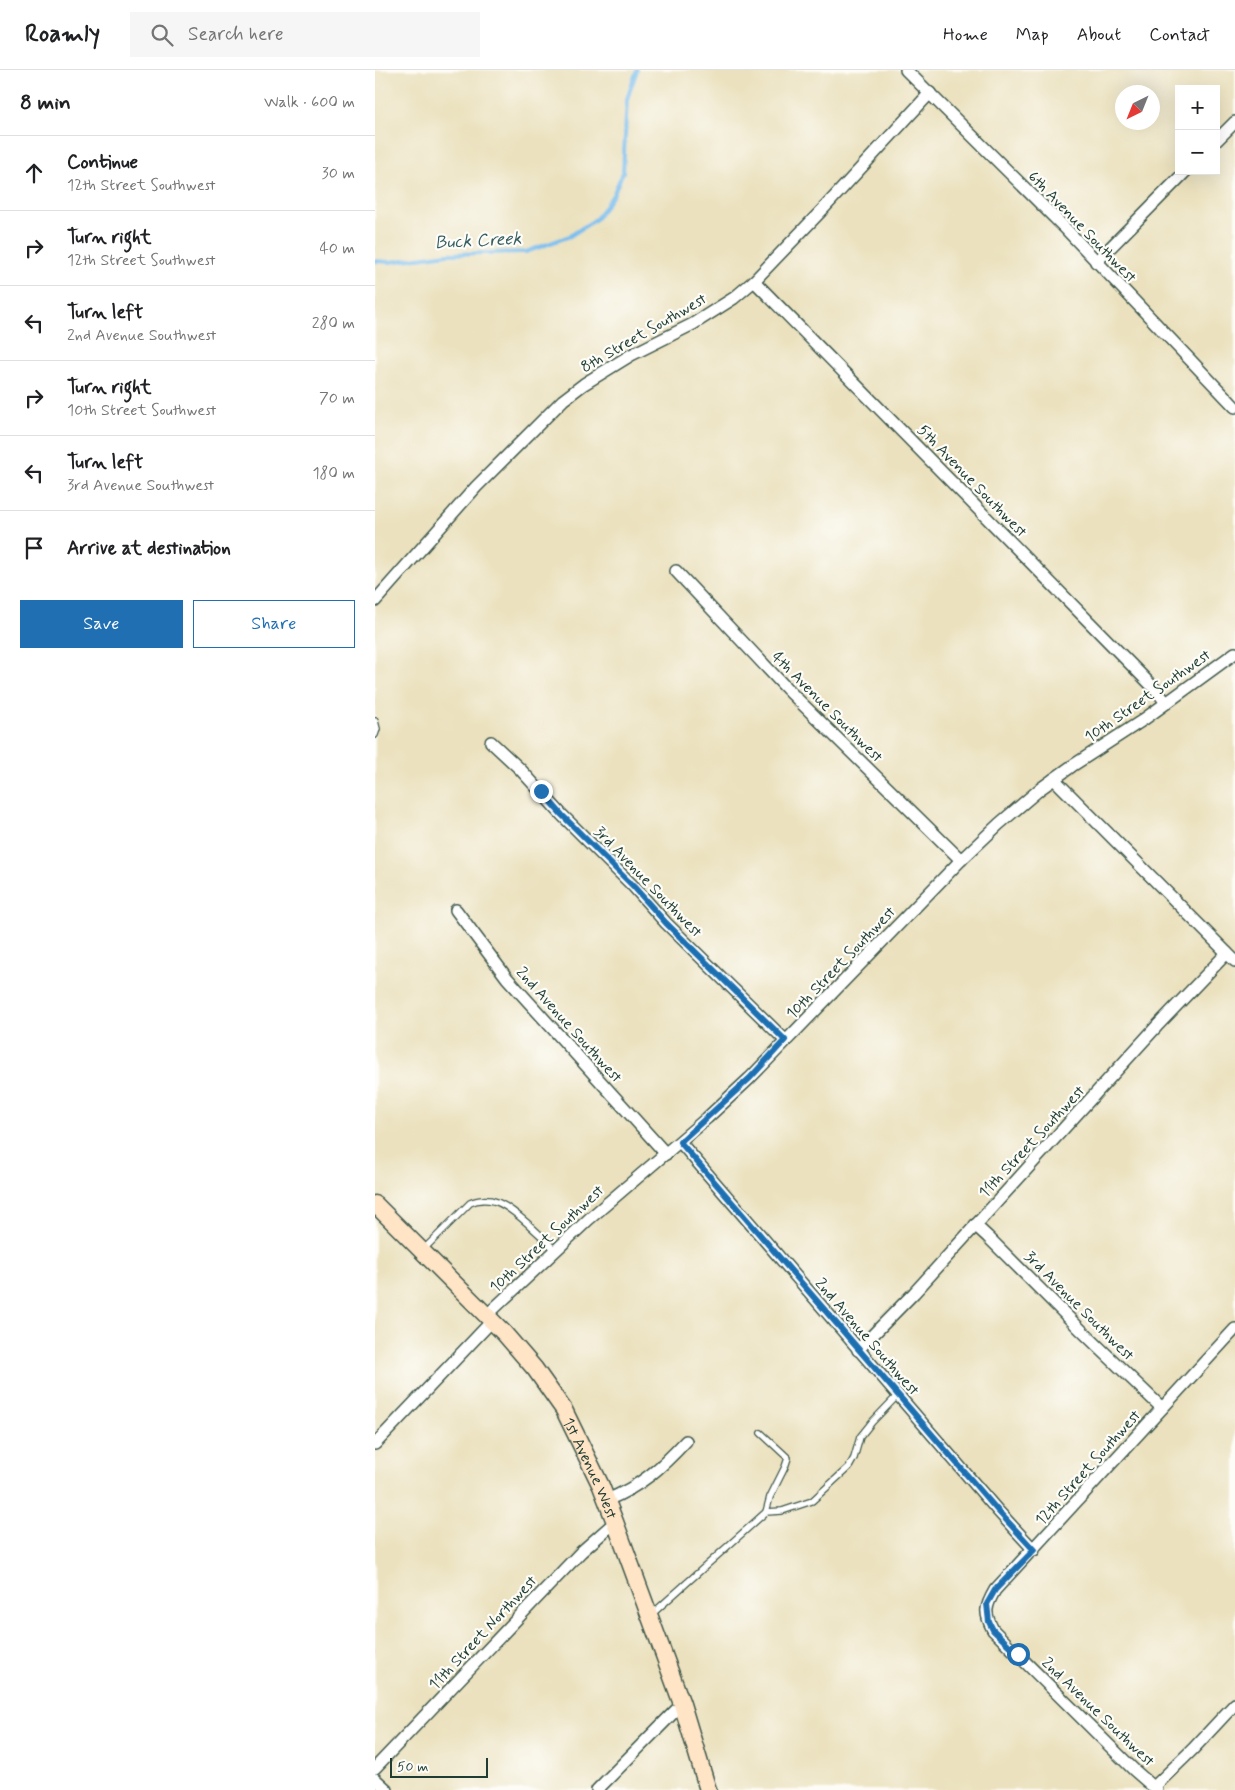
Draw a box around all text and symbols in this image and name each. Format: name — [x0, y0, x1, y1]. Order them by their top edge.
search box — [130, 12, 480, 57]
text: Roamly — [25, 19, 100, 50]
icon: search — [148, 21, 176, 49]
text: Search here — [188, 22, 284, 47]
text: Home — [943, 23, 988, 47]
text: Map — [1016, 23, 1049, 47]
text: About — [1077, 23, 1121, 47]
text: Contact — [1149, 23, 1210, 47]
north arrow — [1115, 85, 1160, 130]
map controls — [1175, 85, 1220, 175]
button: + — [1175, 85, 1220, 130]
text: 8 min — [20, 89, 71, 117]
text: Walk · 600 m — [264, 92, 355, 113]
button: − — [1175, 130, 1220, 175]
text: Continue — [67, 150, 138, 175]
icon: ahead — [20, 159, 48, 187]
text: 30 m — [322, 163, 355, 184]
street label: 6th Avenue Southwest — [1023, 166, 1141, 288]
text: 12th Street Southwest — [67, 175, 216, 196]
text: Turn right — [67, 225, 151, 250]
water label: Buck Creek — [434, 227, 522, 255]
icon: right — [20, 234, 48, 262]
text: 40 m — [319, 238, 355, 259]
text: 12th Street Southwest — [67, 250, 216, 271]
street label: 8th Street Southwest — [577, 289, 710, 378]
text: Turn left — [67, 300, 143, 325]
icon: left — [20, 309, 48, 337]
text: 280 m — [312, 313, 355, 334]
text: 2nd Avenue Southwest — [67, 325, 216, 346]
text: Turn right — [67, 375, 151, 400]
icon: right — [20, 384, 48, 412]
text: 70 m — [319, 388, 355, 409]
text: 10th Street Southwest — [67, 400, 216, 421]
street label: 5th Avenue Southwest — [912, 420, 1031, 542]
text: Turn left — [67, 450, 143, 475]
icon: left — [20, 459, 48, 487]
text: 180 m — [312, 463, 355, 484]
text: 3rd Avenue Southwest — [67, 475, 214, 496]
icon: arrive — [20, 534, 48, 562]
text: Arrive at destination — [67, 536, 231, 561]
button: Save — [20, 600, 183, 648]
button: Share — [193, 600, 355, 648]
street label: 10th Street Southwest — [1081, 645, 1215, 748]
street label: 4th Avenue Southwest — [767, 647, 887, 767]
route end — [530, 780, 553, 803]
street label: 3rd Avenue Southwest — [589, 822, 707, 942]
street label: 10th Street Southwest — [782, 902, 900, 1024]
street label: 2nd Avenue Southwest — [511, 962, 627, 1088]
street label: 11th Street Southwest — [974, 1081, 1090, 1203]
street label: 10th Street Southwest — [485, 1181, 609, 1298]
street label: 3rd Avenue Southwest — [1019, 1247, 1138, 1366]
street label: 2nd Avenue Southwest — [810, 1274, 924, 1400]
street label: 12th Street Southwest — [1031, 1406, 1146, 1530]
street label: 1st Avenue West — [557, 1414, 622, 1522]
street label: 11th Street Northwest — [424, 1571, 542, 1695]
route start — [1007, 1643, 1030, 1666]
street label: 2nd Avenue Southwest — [1037, 1653, 1159, 1772]
scale bar — [390, 1755, 487, 1778]
text: 50 m — [397, 1758, 428, 1776]

